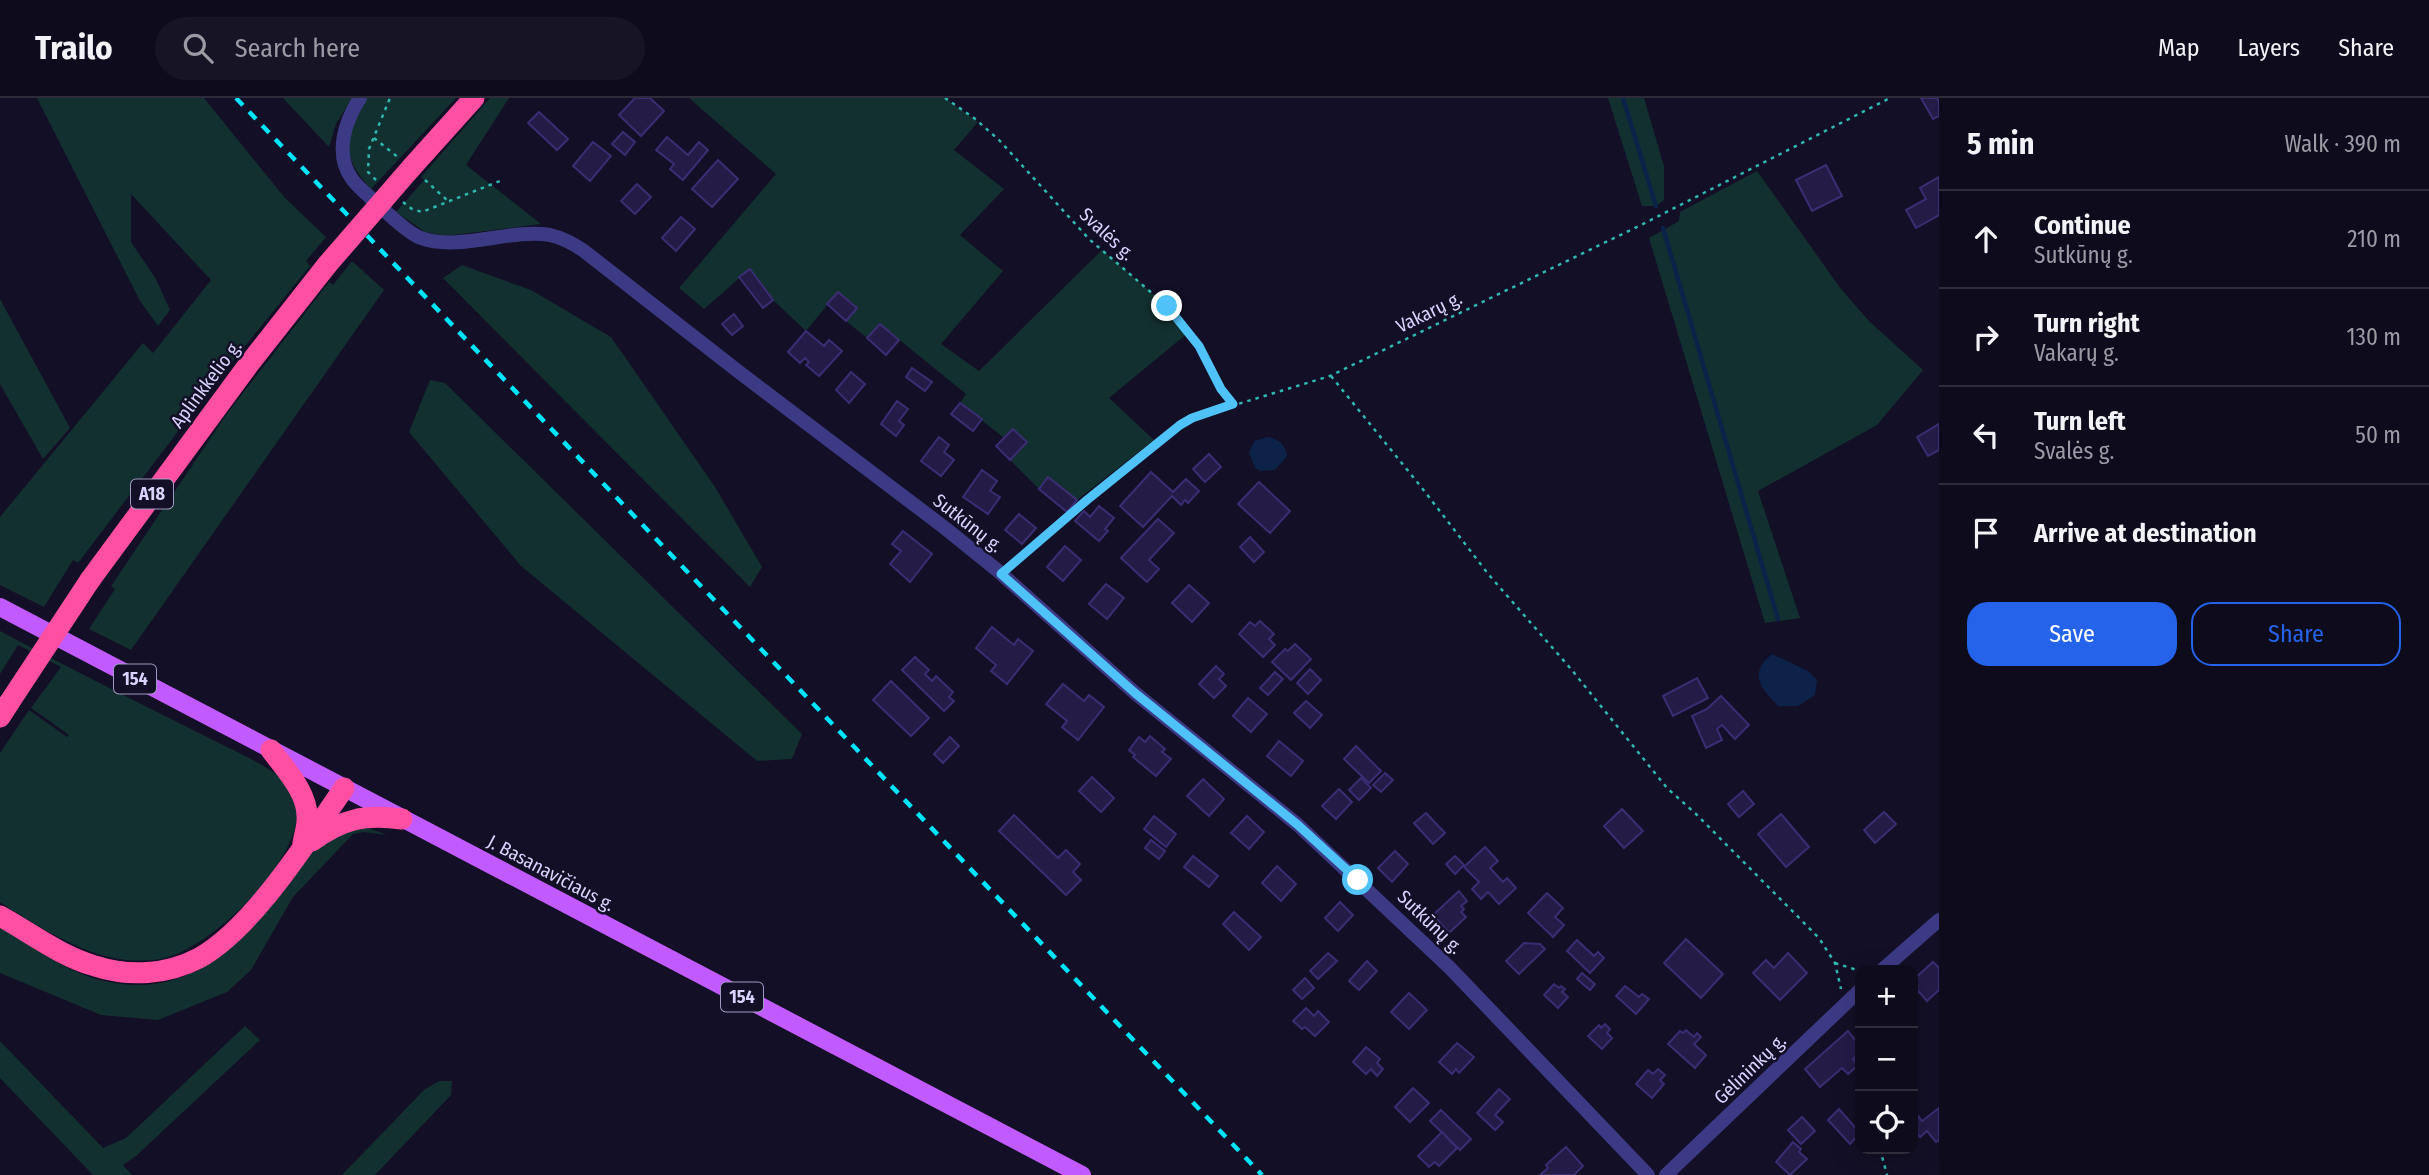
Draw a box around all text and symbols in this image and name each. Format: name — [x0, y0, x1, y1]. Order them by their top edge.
search box — [155, 17, 645, 80]
text: Trailo — [35, 28, 113, 68]
icon: search — [179, 29, 217, 67]
text: Search here — [235, 33, 360, 64]
text: Map — [2158, 34, 2200, 62]
text: Layers — [2238, 34, 2300, 62]
text: Share — [2338, 34, 2394, 62]
text: 5 min — [1967, 126, 2034, 162]
text: Walk · 390 m — [2285, 130, 2401, 158]
street label: Svalės g. — [1075, 203, 1139, 265]
text: Continue — [2034, 210, 2131, 241]
icon: ahead — [1967, 220, 2005, 258]
text: 210 m — [2347, 225, 2401, 253]
text: Sutkūnų g. — [2034, 241, 2133, 269]
street label: Vakarų g. — [1392, 286, 1466, 338]
route end — [1151, 290, 1182, 321]
text: Turn right — [2034, 308, 2140, 339]
icon: right — [1967, 318, 2005, 356]
text: 130 m — [2347, 323, 2401, 351]
street label: Aplinkkelio g. — [165, 336, 247, 432]
text: Vakarų g. — [2034, 339, 2119, 367]
text: Turn left — [2034, 406, 2126, 437]
icon: left — [1967, 416, 2005, 454]
text: 50 m — [2355, 421, 2401, 449]
text: Svalės g. — [2034, 437, 2114, 465]
road number: A18 — [131, 480, 173, 508]
street label: Sutkūnų g. — [929, 489, 1007, 557]
icon: arrive — [1967, 514, 2005, 552]
text: Arrive at destination — [2034, 518, 2257, 549]
button: Save — [1967, 602, 2177, 666]
button: Share — [2191, 602, 2401, 666]
road number: 154 — [114, 664, 156, 694]
street label: J. Basanavičiaus g. — [484, 830, 618, 916]
route start — [1342, 864, 1373, 895]
street label: Sutkūnų g. — [1393, 885, 1467, 959]
map controls — [1855, 965, 1918, 1154]
button: + — [1855, 965, 1918, 1028]
road number: 154 — [721, 982, 763, 1012]
button: − — [1855, 1028, 1918, 1091]
street label: Gėlininkų g. — [1709, 1029, 1791, 1109]
button: locate — [1855, 1091, 1918, 1154]

